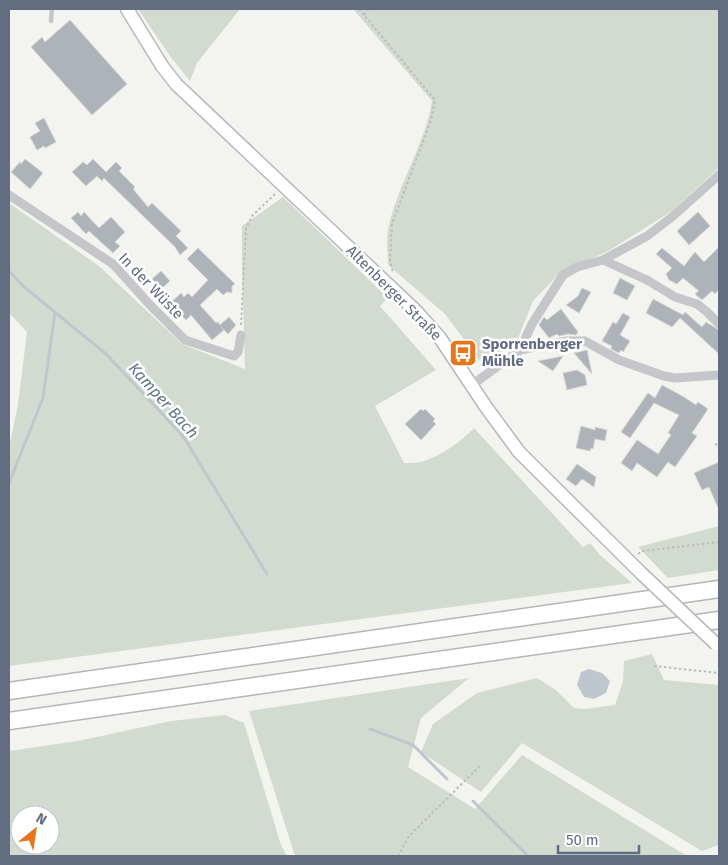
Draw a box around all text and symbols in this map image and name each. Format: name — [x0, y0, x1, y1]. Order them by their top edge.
street label: Altenberger Straße — [343, 242, 445, 344]
street label: In der Wüste — [115, 249, 187, 323]
place label: Sporrenberger Mühle — [482, 335, 583, 370]
bus stop icon: Sporrenberger Mühle — [448, 338, 478, 368]
water label: Kamper Bach — [125, 359, 203, 442]
north arrow — [10, 805, 60, 855]
text: N — [33, 809, 50, 829]
scale bar — [558, 822, 639, 854]
text: 50 m — [566, 831, 599, 849]

